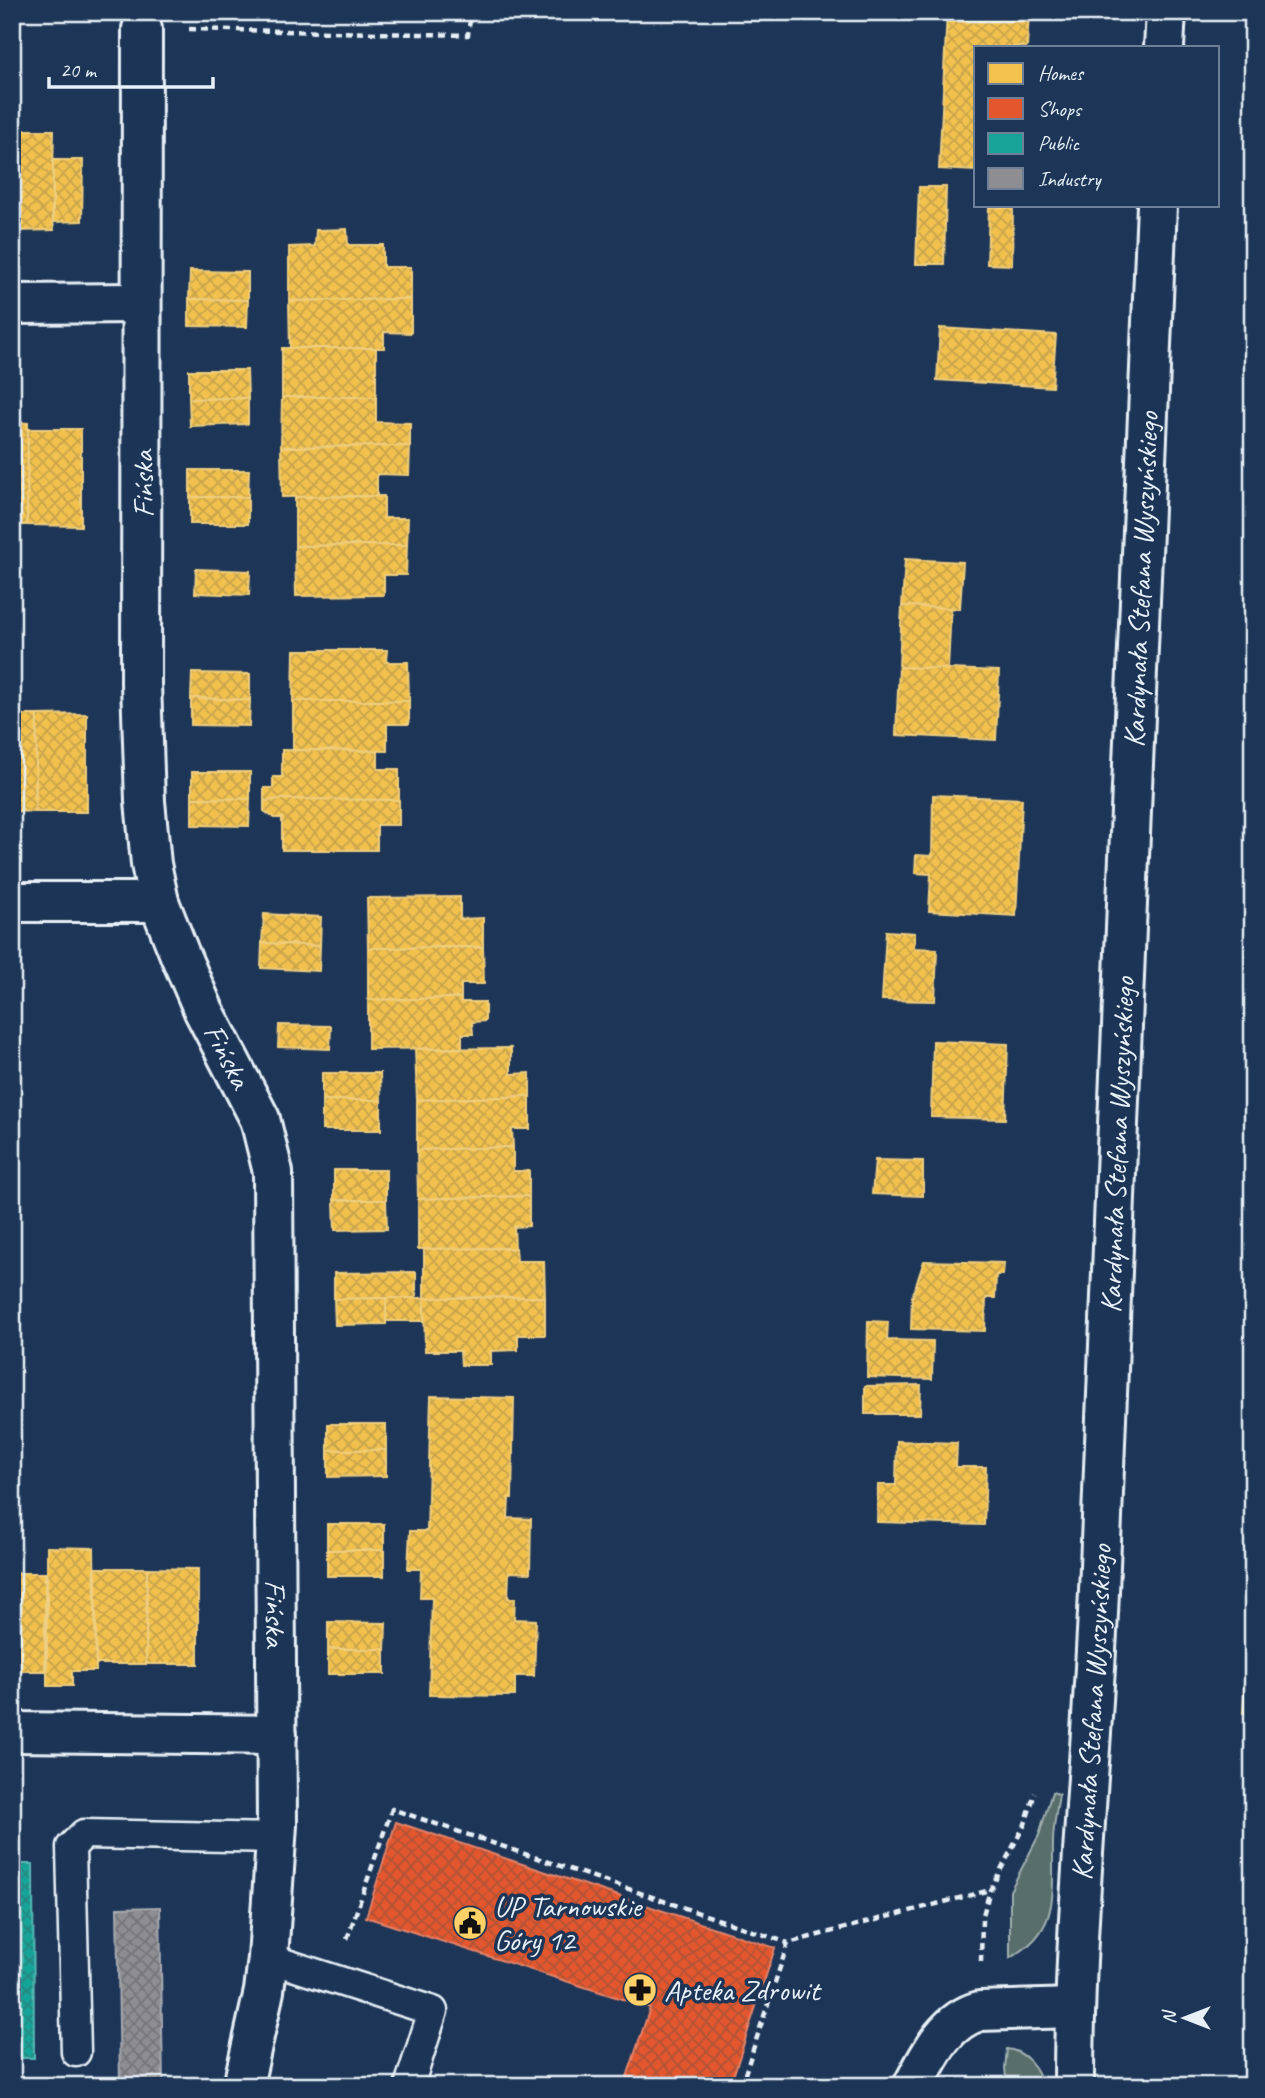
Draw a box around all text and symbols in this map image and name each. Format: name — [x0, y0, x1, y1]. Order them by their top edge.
scale bar — [49, 46, 214, 90]
legend — [974, 46, 1220, 206]
text: 20 m — [60, 57, 98, 83]
text: Homes — [1038, 60, 1085, 86]
text: Shops — [1038, 96, 1083, 122]
text: Public — [1038, 130, 1080, 156]
text: Industry — [1038, 166, 1102, 192]
street label: Kardynała Stefana Wyszyńskiego — [1115, 410, 1167, 748]
street label: Fińska — [123, 448, 163, 518]
street label: Kardynała Stefana Wyszyńskiego — [1091, 975, 1143, 1314]
street label: Fińska — [195, 1018, 261, 1096]
street label: Kardynała Stefana Wyszyńskiego — [1062, 1543, 1120, 1881]
street label: Fińska — [256, 1580, 295, 1649]
place label: UP Tarnowskie Góry 12 — [494, 1887, 643, 1959]
public building icon: UP Tarnowskie Góry 12 — [451, 1904, 489, 1942]
pharmacy icon: Apteka Zdrowit — [621, 1971, 659, 2009]
place label: Apteka Zdrowit — [664, 1971, 822, 2009]
north arrow — [1150, 1982, 1220, 2052]
text: N — [1157, 2009, 1181, 2024]

